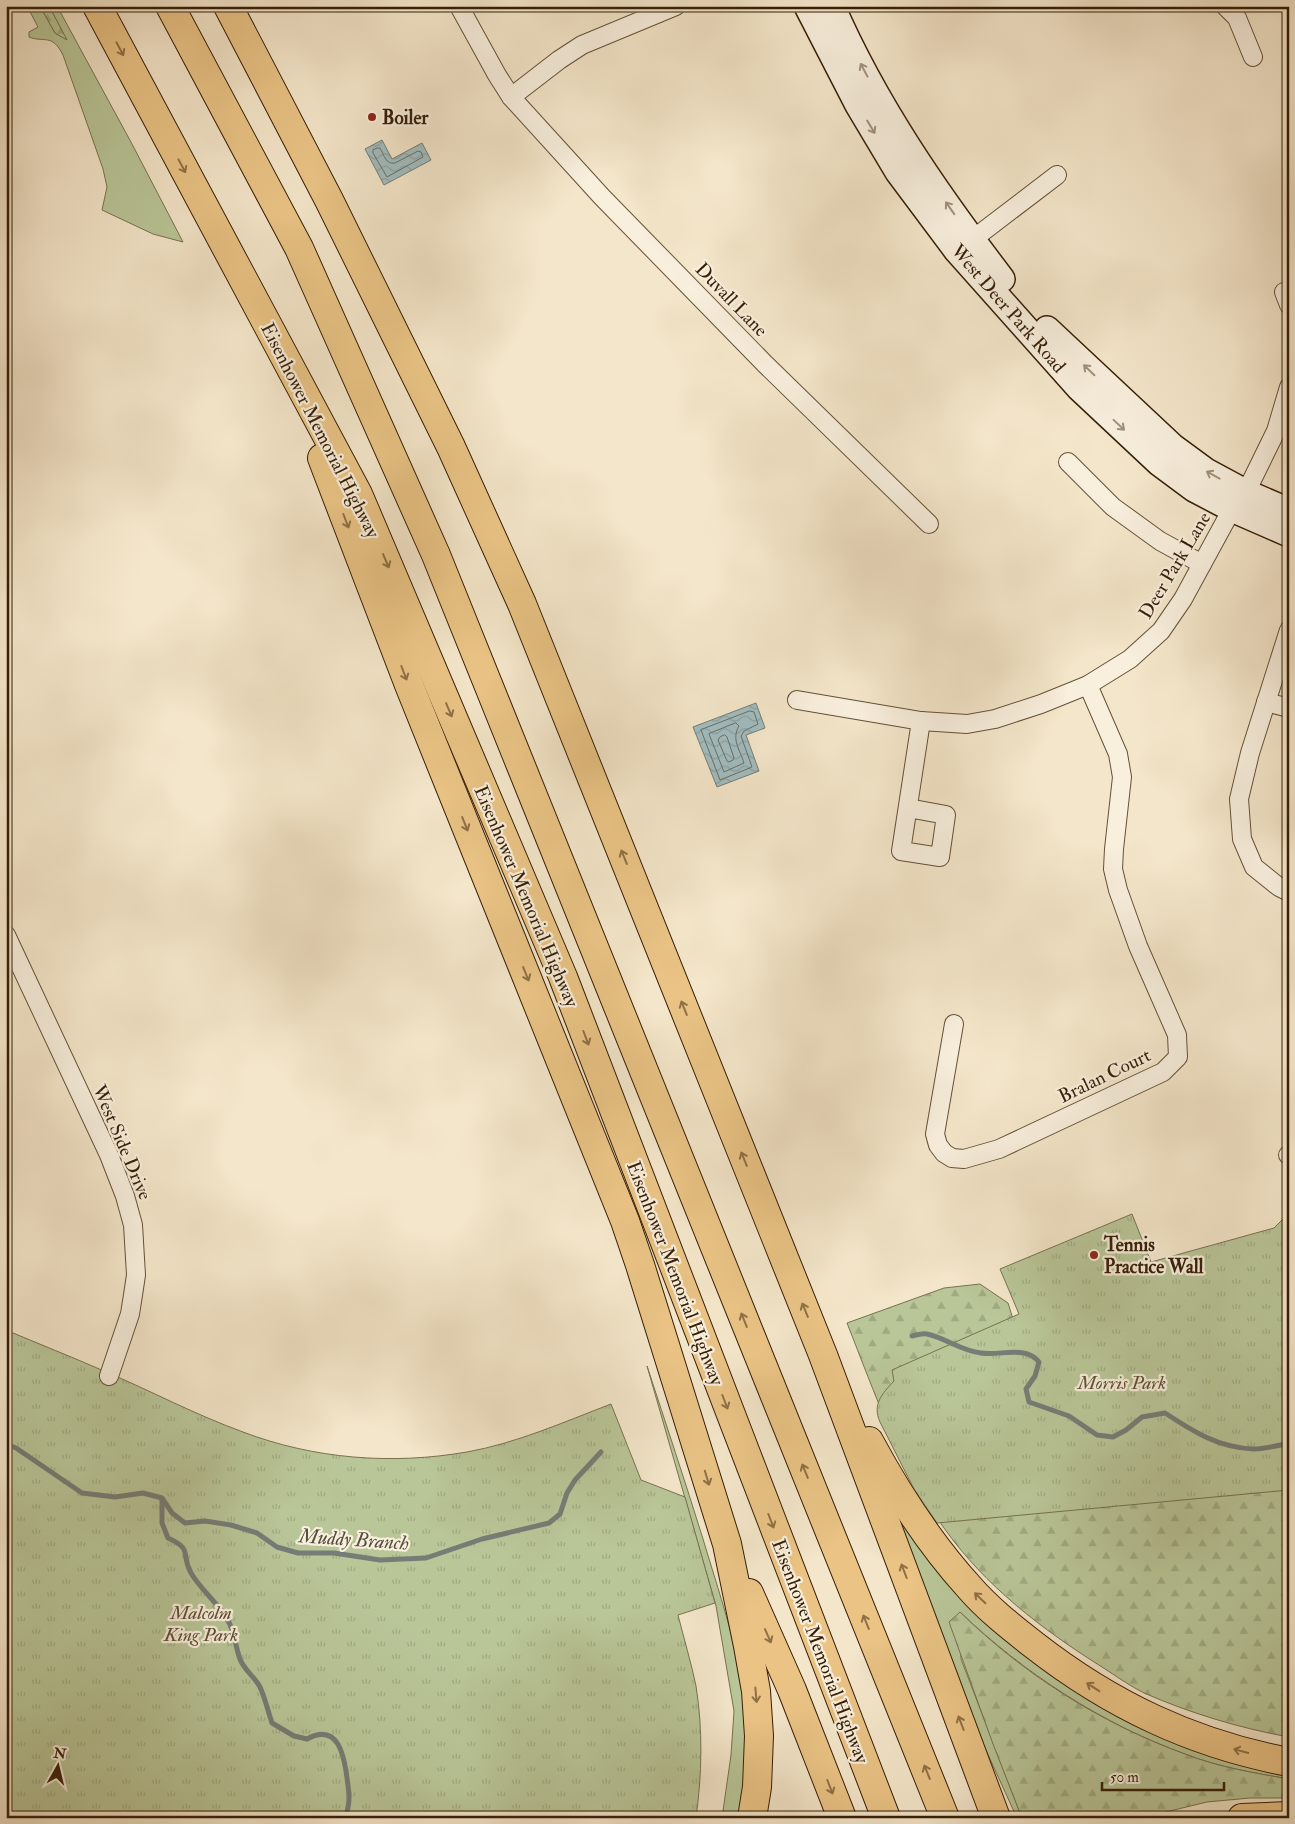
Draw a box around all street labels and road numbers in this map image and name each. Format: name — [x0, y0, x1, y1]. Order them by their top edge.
street label: West Deer Park Road — [945, 239, 1071, 379]
street label: Duvall Lane — [690, 257, 773, 342]
street label: Eisenhower Memorial Highway — [255, 319, 385, 543]
street label: Deer Park Lane — [1134, 508, 1216, 623]
street label: Eisenhower Memorial Highway — [468, 782, 584, 1011]
street label: Bralan Court — [1054, 1043, 1155, 1109]
street label: West Side Drive — [87, 1080, 157, 1204]
street label: Eisenhower Memorial Highway — [621, 1158, 729, 1390]
street label: Eisenhower Memorial Highway — [766, 1536, 874, 1768]

